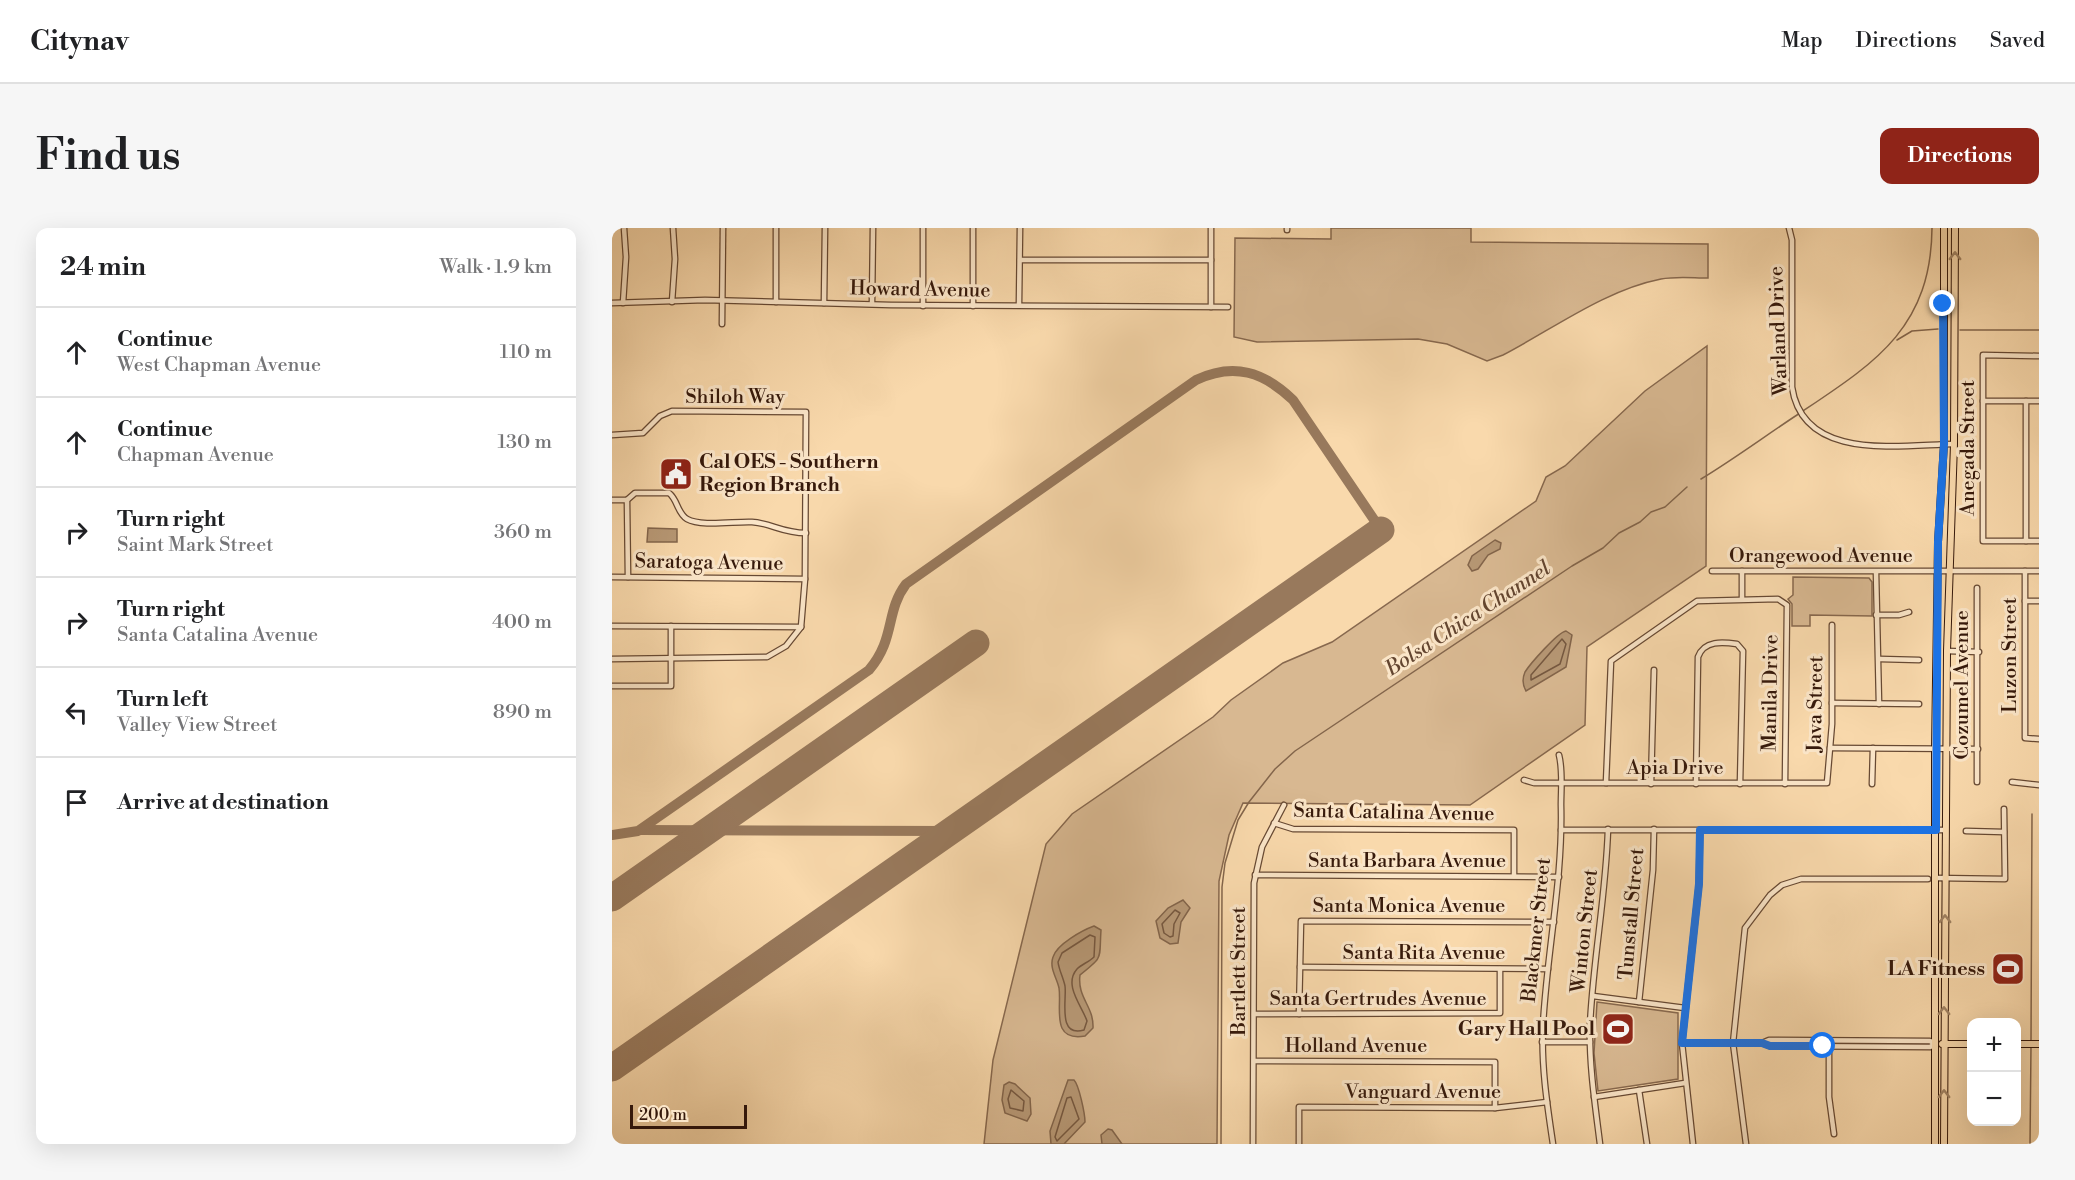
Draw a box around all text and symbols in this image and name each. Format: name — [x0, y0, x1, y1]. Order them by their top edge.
text: Citynav — [30, 24, 129, 59]
text: Map — [1781, 28, 1823, 54]
text: Directions — [1856, 28, 1957, 54]
text: Saved — [1990, 28, 2045, 54]
button: Directions — [1880, 128, 2039, 184]
text: Find us — [36, 130, 180, 183]
text: 24 min — [60, 251, 146, 283]
one-way arrow — [1949, 252, 1961, 261]
text: Walk · 1.9 km — [439, 255, 552, 280]
street label: Warland Drive — [1764, 266, 1794, 397]
street label: Howard Avenue — [849, 276, 991, 304]
route end — [1929, 290, 1955, 316]
text: Continue — [117, 326, 213, 353]
icon: ahead — [60, 336, 93, 369]
text: 110 m — [500, 340, 552, 365]
text: West Chapman Avenue — [117, 353, 321, 378]
street label: Anegada Street — [1956, 380, 1981, 517]
street label: Shiloh Way — [685, 385, 785, 410]
text: Continue — [117, 416, 213, 443]
icon: ahead — [60, 426, 93, 459]
text: 130 m — [497, 430, 552, 455]
text: Chapman Avenue — [117, 443, 274, 468]
place label: Cal OES - Southern Region Branch — [699, 450, 879, 498]
public building icon: Cal OES - Southern Region Branch — [658, 456, 694, 492]
text: Turn right — [117, 506, 225, 533]
icon: right — [60, 516, 93, 549]
text: 360 m — [494, 520, 552, 545]
text: Saint Mark Street — [117, 533, 273, 558]
street label: Orangewood Avenue — [1729, 544, 1913, 569]
street label: Saratoga Avenue — [634, 549, 784, 577]
water label: Bolsa Chica Channel — [1379, 556, 1556, 683]
text: Turn right — [117, 596, 225, 623]
street label: Luzon Street — [1998, 597, 2023, 713]
icon: right — [60, 606, 93, 639]
text: 400 m — [492, 610, 552, 635]
street label: Cozumel Avenue — [1950, 610, 1975, 760]
text: Santa Catalina Avenue — [117, 623, 318, 648]
street label: Manila Drive — [1757, 634, 1785, 752]
street label: Java Street — [1803, 655, 1829, 754]
text: Turn left — [117, 686, 208, 713]
icon: left — [60, 696, 93, 729]
text: 890 m — [493, 700, 552, 725]
text: Valley View Street — [117, 713, 277, 738]
street label: Apia Drive — [1625, 756, 1724, 781]
icon: arrive — [60, 786, 93, 819]
text: Arrive at destination — [117, 789, 329, 816]
street label: Santa Catalina Avenue — [1293, 799, 1495, 827]
street label: Tunstall Street — [1614, 847, 1650, 981]
street label: Santa Barbara Avenue — [1308, 849, 1506, 874]
street label: Blackmer Street — [1517, 856, 1557, 1005]
street label: Winton Street — [1566, 868, 1604, 995]
street label: Santa Monica Avenue — [1313, 894, 1505, 919]
street label: Bartlett Street — [1227, 906, 1252, 1037]
one-way arrow — [1939, 915, 1951, 924]
street label: Santa Rita Avenue — [1343, 941, 1505, 966]
sports icon: LA Fitness — [1990, 951, 2026, 987]
place label: LA Fitness — [1888, 957, 1985, 982]
street label: Santa Gertrudes Avenue — [1269, 987, 1487, 1012]
one-way arrow — [1938, 1006, 1951, 1015]
sports icon: Gary Hall Pool — [1600, 1011, 1636, 1047]
place label: Gary Hall Pool — [1458, 1017, 1595, 1042]
map controls — [1967, 1018, 2021, 1126]
button: + — [1967, 1018, 2021, 1072]
route start — [1809, 1032, 1835, 1058]
street label: Holland Avenue — [1285, 1034, 1427, 1059]
button: − — [1967, 1072, 2021, 1126]
street label: Vanguard Avenue — [1344, 1080, 1501, 1105]
one-way arrow — [1938, 1089, 1950, 1098]
scale bar — [630, 1102, 747, 1130]
text: 200 m — [639, 1105, 687, 1125]

